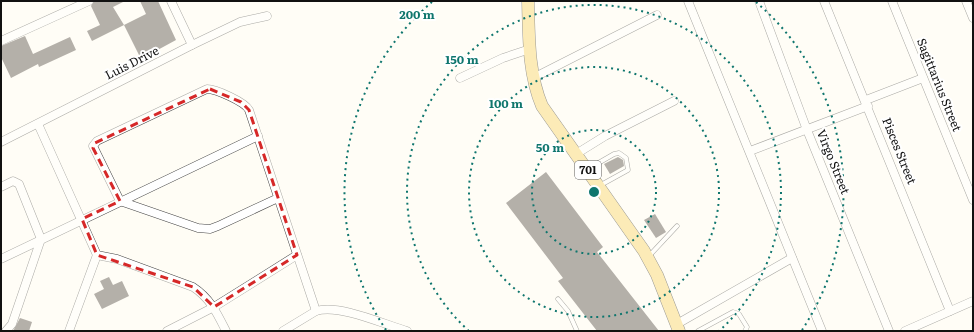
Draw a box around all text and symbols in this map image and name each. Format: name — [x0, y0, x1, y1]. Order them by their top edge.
text: 200 m — [399, 5, 435, 23]
street label: Sagittarius Street — [913, 35, 967, 134]
street label: Luis Drive — [101, 41, 162, 83]
text: 150 m — [445, 50, 479, 68]
text: 100 m — [489, 94, 523, 112]
street label: Pisces Street — [878, 114, 922, 187]
street label: Virgo Street — [813, 126, 855, 197]
text: 50 m — [536, 138, 564, 156]
road number: 701 — [575, 161, 601, 179]
centre of rings — [587, 185, 601, 199]

